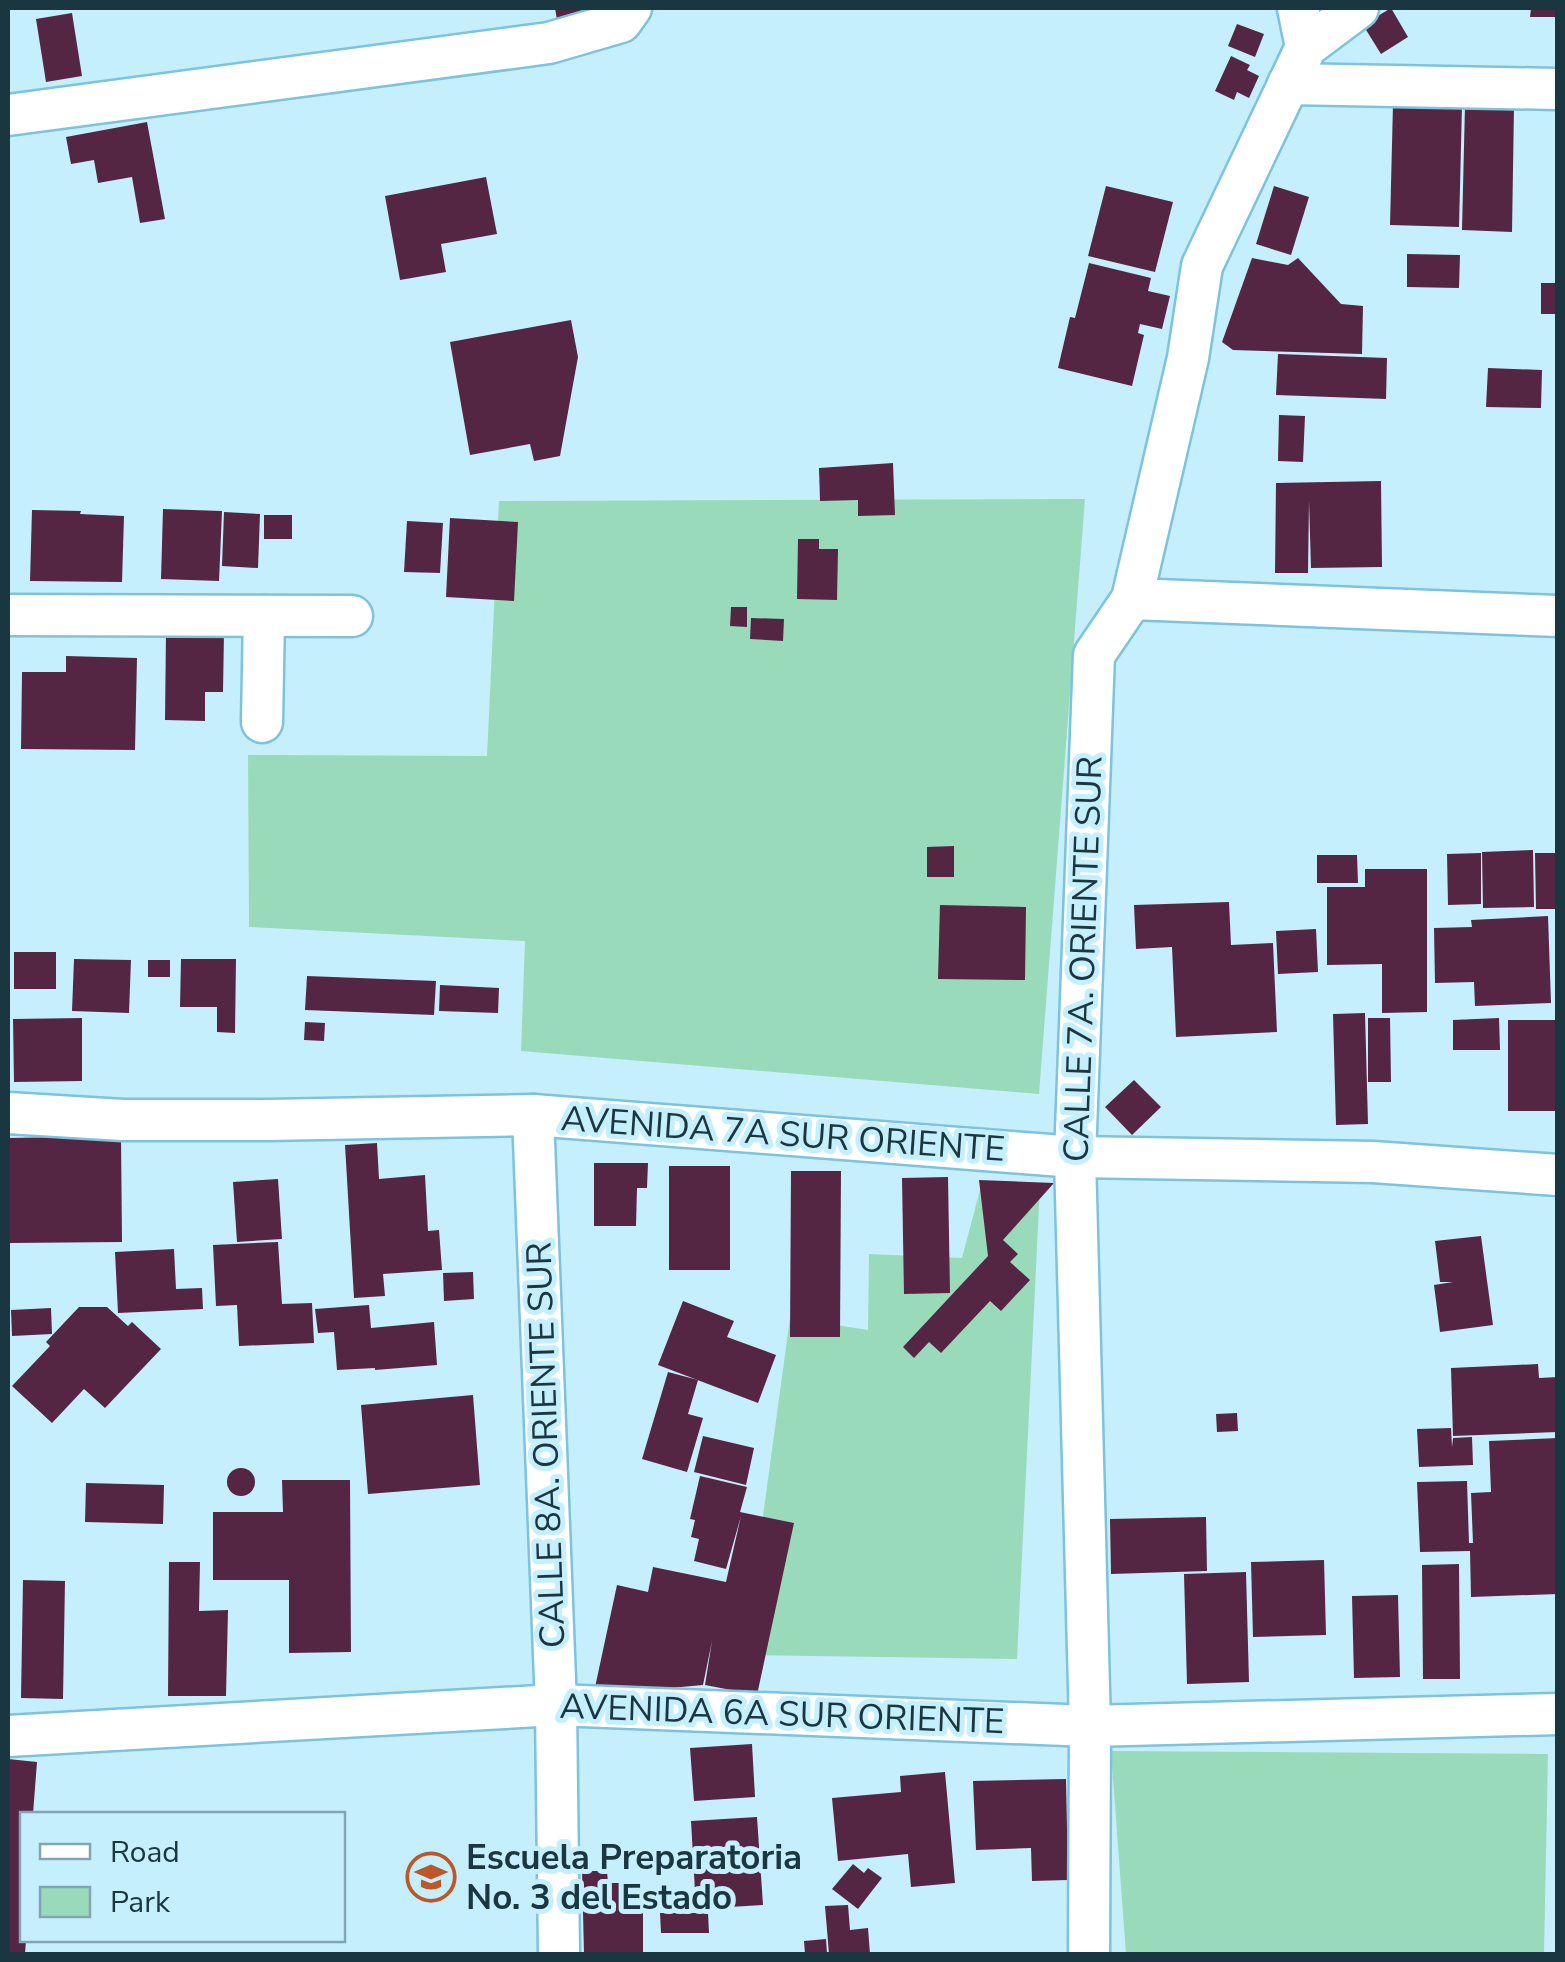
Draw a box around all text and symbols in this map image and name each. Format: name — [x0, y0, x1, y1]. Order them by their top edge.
street label: CALLE 7A. ORIENTE SUR — [1052, 755, 1114, 1163]
street label: AVENIDA 7A SUR ORIENTE — [559, 1095, 1007, 1173]
street label: CALLE 8A. ORIENTE SUR — [515, 1241, 577, 1649]
street label: AVENIDA 6A SUR ORIENTE — [559, 1683, 1005, 1745]
legend — [20, 1812, 345, 1942]
text: Road — [110, 1832, 180, 1873]
place label: Escuela Preparatoria No. 3 del Estado — [466, 1834, 802, 1921]
school or university icon: Escuela Preparatoria No. 3 del Estado — [405, 1851, 457, 1903]
text: Park — [110, 1882, 171, 1923]

